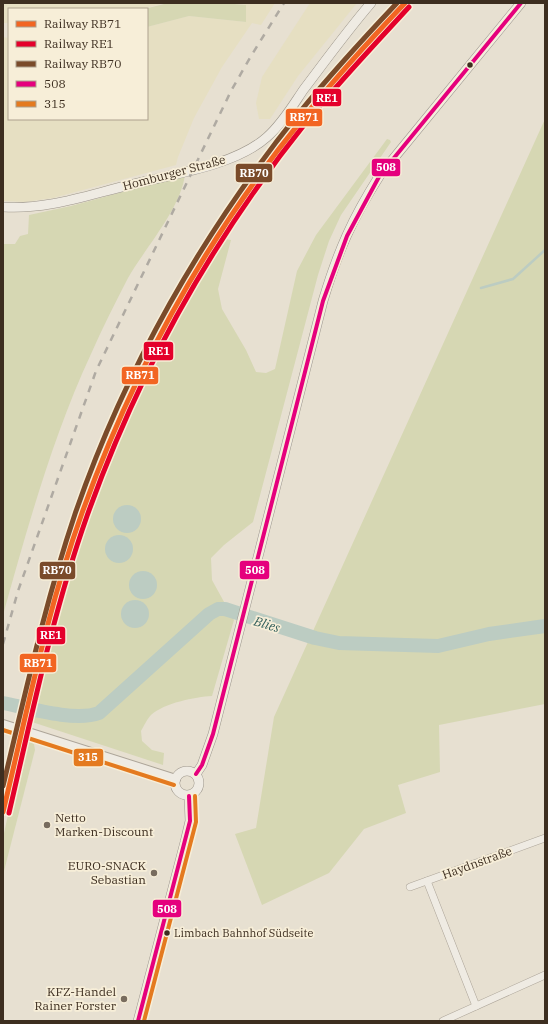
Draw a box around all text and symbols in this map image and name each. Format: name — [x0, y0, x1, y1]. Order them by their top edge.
legend — [8, 8, 148, 120]
text: Railway RB71 — [44, 16, 121, 31]
text: Railway RE1 — [44, 36, 114, 51]
text: Railway RB70 — [44, 56, 121, 71]
unlabelled marker — [465, 60, 475, 70]
text: 508 — [44, 76, 66, 91]
line badge: RE1 — [312, 88, 342, 107]
text: RE1 — [316, 91, 338, 105]
text: 315 — [44, 96, 66, 111]
line badge: RB71 — [285, 108, 323, 127]
text: RB71 — [289, 110, 319, 124]
street label: Homburger Straße — [121, 152, 227, 193]
line badge: 508 — [371, 158, 401, 177]
text: 508 — [376, 160, 396, 174]
line badge: RB70 — [235, 163, 273, 183]
text: RB70 — [239, 166, 269, 180]
line badge: RE1 — [143, 341, 174, 361]
text: RE1 — [148, 344, 170, 358]
line badge: RB71 — [121, 366, 159, 385]
text: RB71 — [125, 368, 155, 382]
line badge: 508 — [239, 560, 270, 580]
line badge: RB70 — [39, 561, 76, 580]
text: RB70 — [42, 563, 72, 577]
text: 508 — [245, 563, 265, 577]
water label: Blies — [251, 612, 282, 636]
line badge: RE1 — [36, 626, 66, 645]
text: RE1 — [40, 628, 62, 642]
line badge: RB71 — [19, 653, 57, 673]
text: RB71 — [23, 656, 53, 670]
line badge: 315 — [73, 748, 104, 767]
text: 315 — [78, 750, 98, 764]
place label: Netto Marken-Discount — [55, 810, 153, 839]
marker: Netto Marken-Discount — [42, 820, 52, 830]
street label: Haydnstraße — [440, 843, 514, 882]
place label: EURO-SNACK Sebastian — [68, 858, 147, 887]
marker: EURO-SNACK Sebastian — [149, 868, 159, 878]
line badge: 508 — [152, 899, 182, 918]
text: 508 — [157, 902, 177, 916]
place label: Limbach Bahnhof Südseite — [174, 926, 313, 940]
marker: Limbach Bahnhof Südseite — [162, 928, 172, 938]
place label: KFZ-Handel Rainer Forster — [35, 984, 117, 1013]
marker: KFZ-Handel Rainer Forster — [119, 994, 129, 1004]

